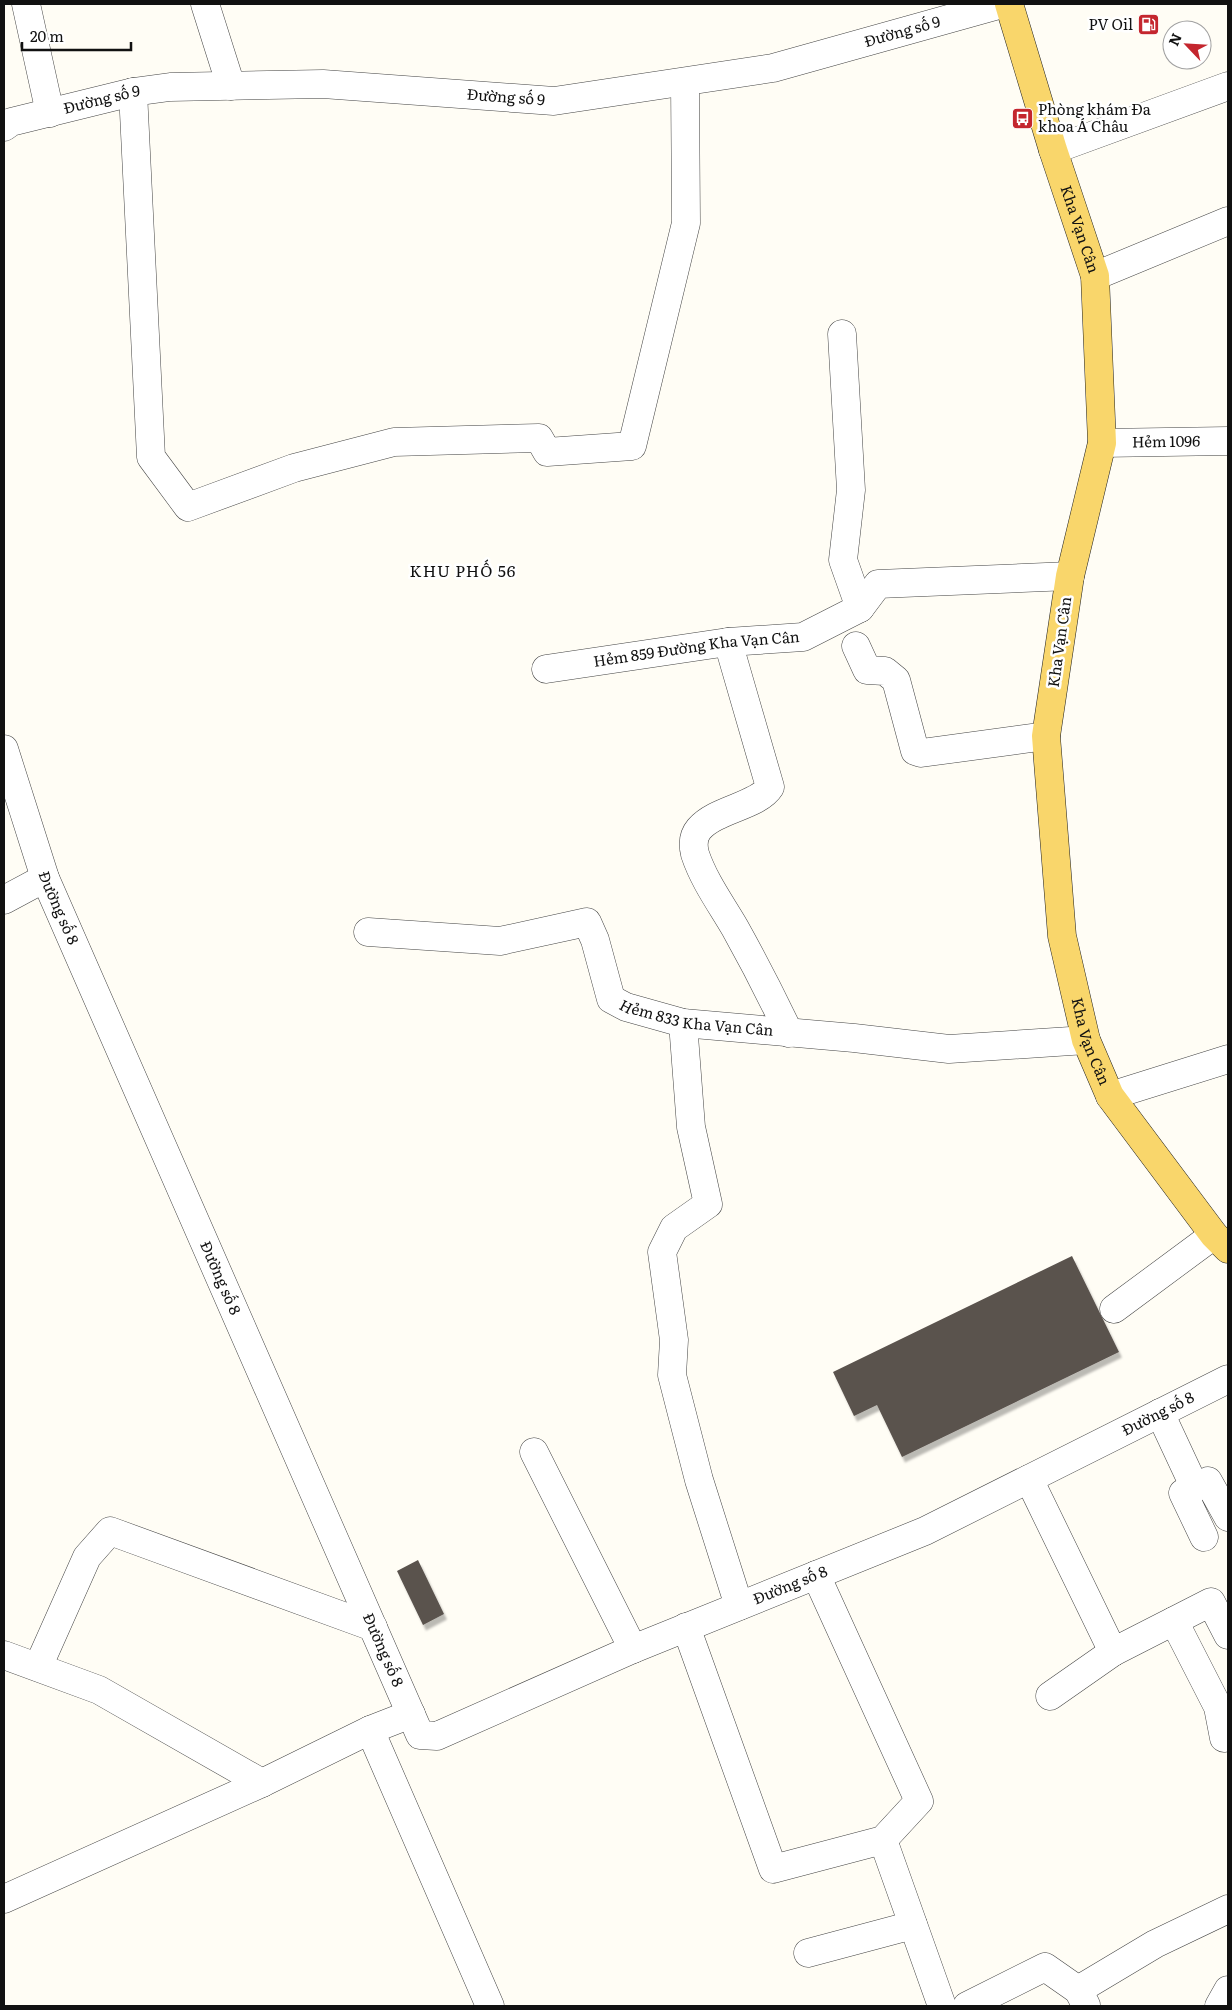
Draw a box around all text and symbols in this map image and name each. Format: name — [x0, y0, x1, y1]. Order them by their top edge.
street label: Đường số 9 — [861, 9, 943, 52]
place label: PV Oil — [1088, 12, 1133, 35]
fuel station icon: PV Oil — [1137, 13, 1161, 37]
scale bar — [22, 20, 131, 52]
north arrow — [1162, 20, 1212, 70]
text: 20 m — [30, 24, 64, 47]
text: N — [1163, 29, 1186, 49]
street label: Đường số 9 — [61, 78, 141, 119]
street label: Đường số 9 — [466, 82, 546, 110]
place label: Phòng khám Đa khoa Á Châu — [1038, 97, 1152, 137]
bus stop icon: Phòng khám Đa khoa Á Châu — [1010, 107, 1034, 131]
street label: Kha Vạn Cân — [1055, 182, 1106, 276]
street label: Hẻm 1096 — [1132, 428, 1200, 453]
district label: KHU PHỐ 56 — [410, 558, 516, 582]
street label: Kha Vạn Cân — [1041, 595, 1076, 689]
street label: Hẻm 859 Đường Kha Vạn Cân — [592, 624, 800, 672]
street label: Đường số 8 — [33, 868, 86, 948]
street label: Hẻm 833 Kha Vạn Cân — [616, 993, 775, 1041]
street label: Kha Vạn Cân — [1067, 995, 1117, 1088]
street label: Đường số 8 — [195, 1237, 248, 1318]
street label: Đường số 8 — [1117, 1385, 1198, 1441]
street label: Đường số 8 — [749, 1559, 831, 1609]
street label: Đường số 8 — [358, 1609, 410, 1690]

